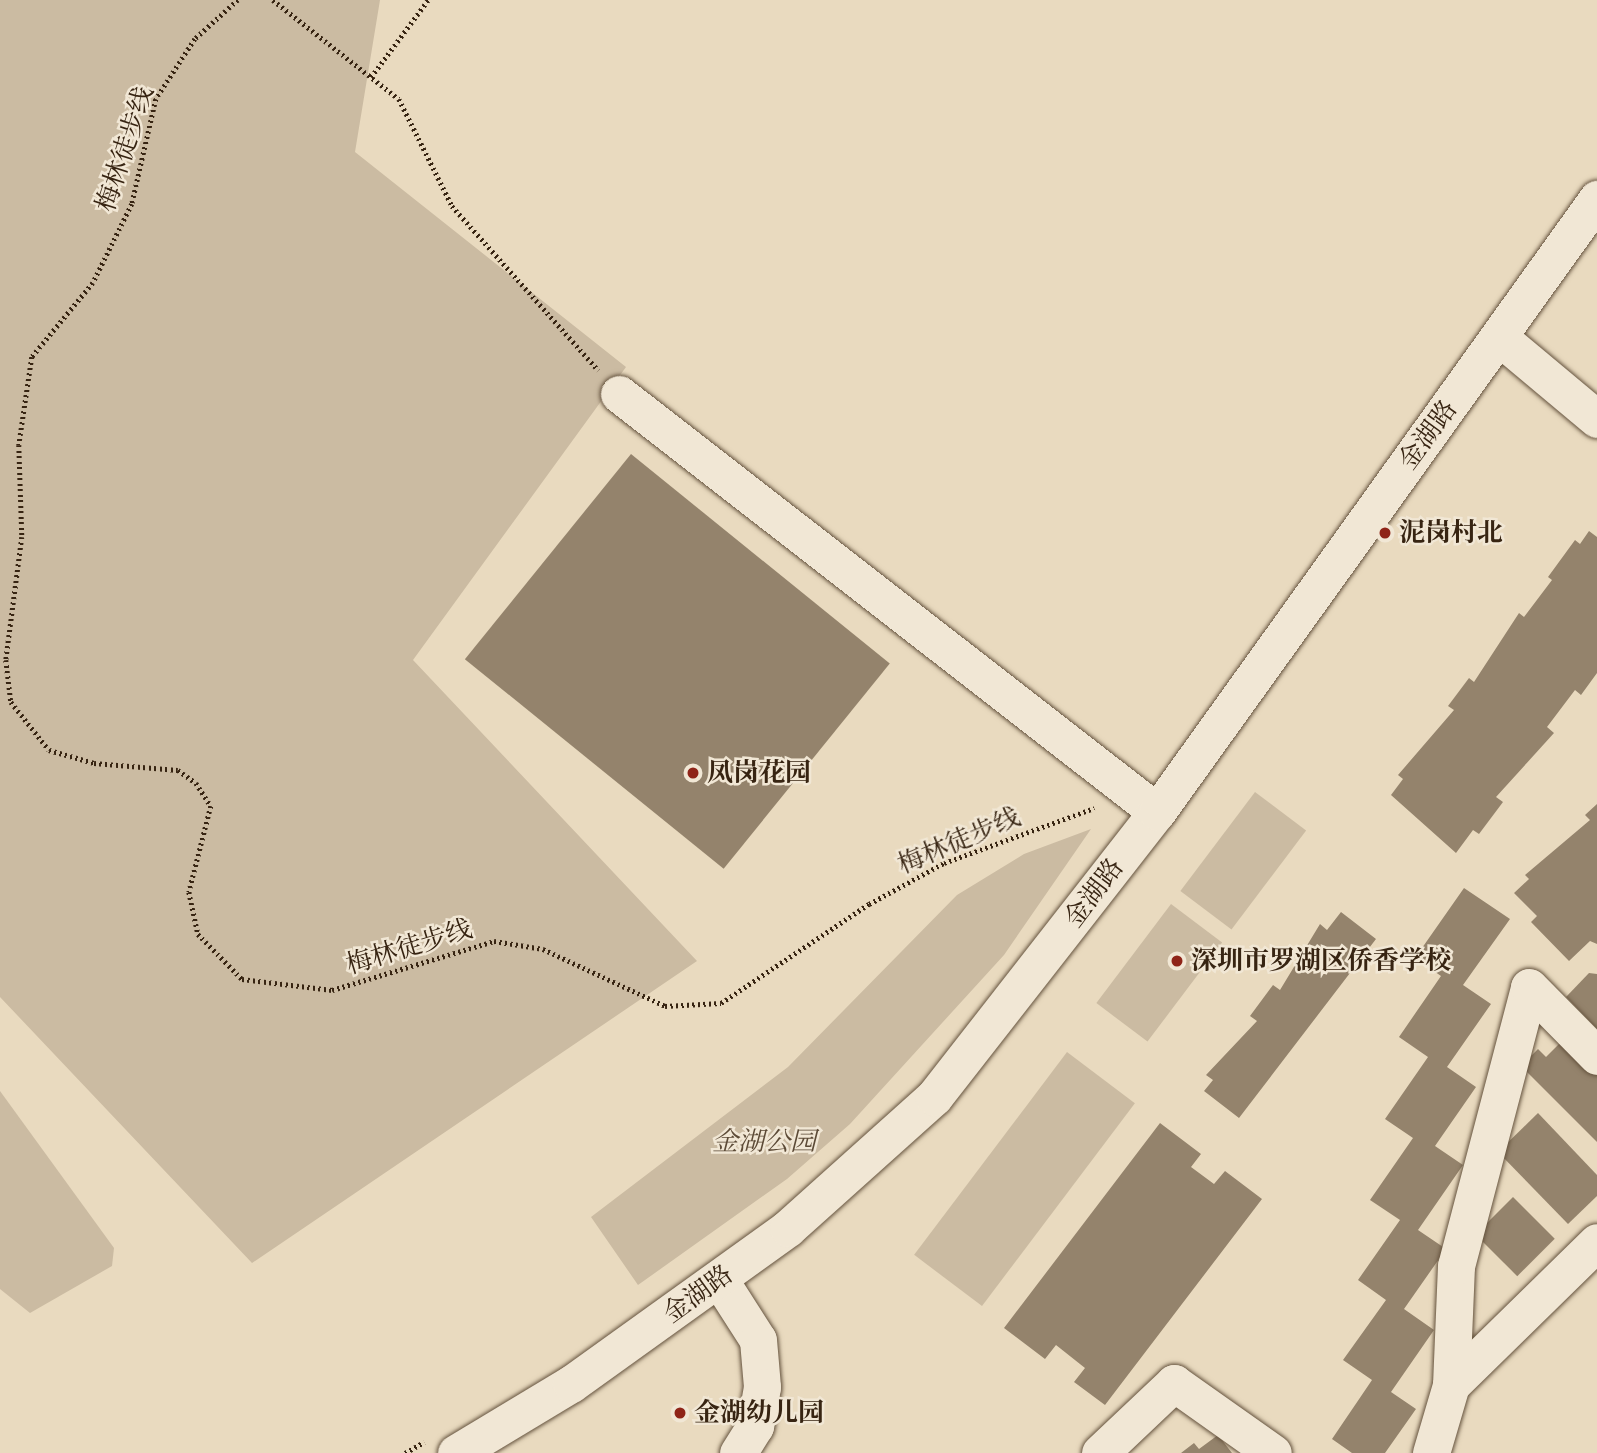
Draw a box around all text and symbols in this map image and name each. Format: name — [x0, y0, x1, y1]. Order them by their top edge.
street label: 梅林徒步线 — [90, 82, 160, 216]
street label: 金湖路 — [1392, 394, 1464, 476]
place label: 泥岗村北 — [1399, 517, 1503, 549]
marker: 泥岗村北 — [1377, 525, 1393, 541]
place label: 凤岗花园 — [707, 757, 811, 789]
marker: 凤岗花园 — [685, 765, 701, 781]
street label: 梅林徒步线 — [893, 801, 1025, 881]
street label: 金湖路 — [1058, 852, 1130, 934]
street label: 梅林徒步线 — [342, 913, 476, 981]
place label: 深圳市罗湖区侨香学校 — [1191, 945, 1451, 977]
marker: 深圳市罗湖区侨香学校 — [1169, 953, 1185, 969]
park label: 金湖公园 — [712, 1126, 816, 1158]
street label: 金湖路 — [657, 1258, 739, 1330]
place label: 金湖幼儿园 — [694, 1397, 824, 1429]
marker: 金湖幼儿园 — [672, 1405, 688, 1421]

